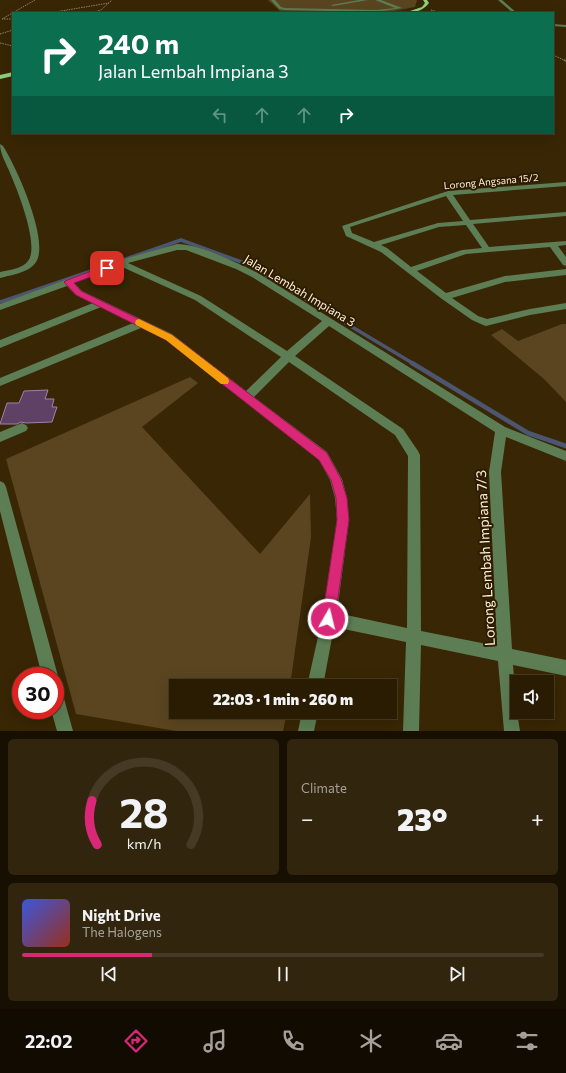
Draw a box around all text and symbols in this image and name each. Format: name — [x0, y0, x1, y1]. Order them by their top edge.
text: 240 m — [98, 26, 179, 60]
icon: right — [32, 28, 84, 80]
text: Jalan Lembah Impiana 3 — [98, 60, 289, 82]
icon: left — [209, 104, 231, 126]
icon: ahead — [251, 104, 273, 126]
icon: ahead — [293, 104, 315, 126]
icon: right — [335, 104, 357, 126]
street label: Lorong Angsana 15/2 — [443, 171, 539, 191]
pin — [90, 251, 124, 285]
street label: Jalan Lembah Impiana 3 — [241, 251, 358, 330]
icon: arrive — [96, 257, 118, 279]
street label: Lorong Lembah Impiana 7/3 — [472, 470, 498, 646]
position arrow — [307, 598, 349, 640]
speed limit sign: 30 — [12, 667, 64, 719]
map controls — [510, 675, 554, 719]
button: sound — [510, 675, 554, 719]
text: 22:03 · 1 min · 260 m — [213, 690, 353, 708]
text: Climate — [301, 780, 347, 796]
text: 28 — [119, 786, 168, 837]
text: 23° — [397, 800, 448, 837]
text: − — [301, 805, 314, 832]
text: + — [531, 805, 544, 832]
text: km/h — [126, 834, 161, 852]
text: Night Drive — [82, 906, 161, 924]
text: The Halogens — [82, 924, 162, 940]
icon: previous — [98, 963, 120, 985]
icon: pause — [272, 963, 294, 985]
icon: next — [446, 963, 468, 985]
icon: directions — [122, 1027, 150, 1055]
icon: music — [201, 1027, 229, 1055]
icon: phone — [279, 1027, 307, 1055]
icon: climate — [357, 1027, 385, 1055]
icon: car — [435, 1027, 463, 1055]
icon: filters — [513, 1027, 541, 1055]
text: 22:02 — [25, 1030, 72, 1052]

